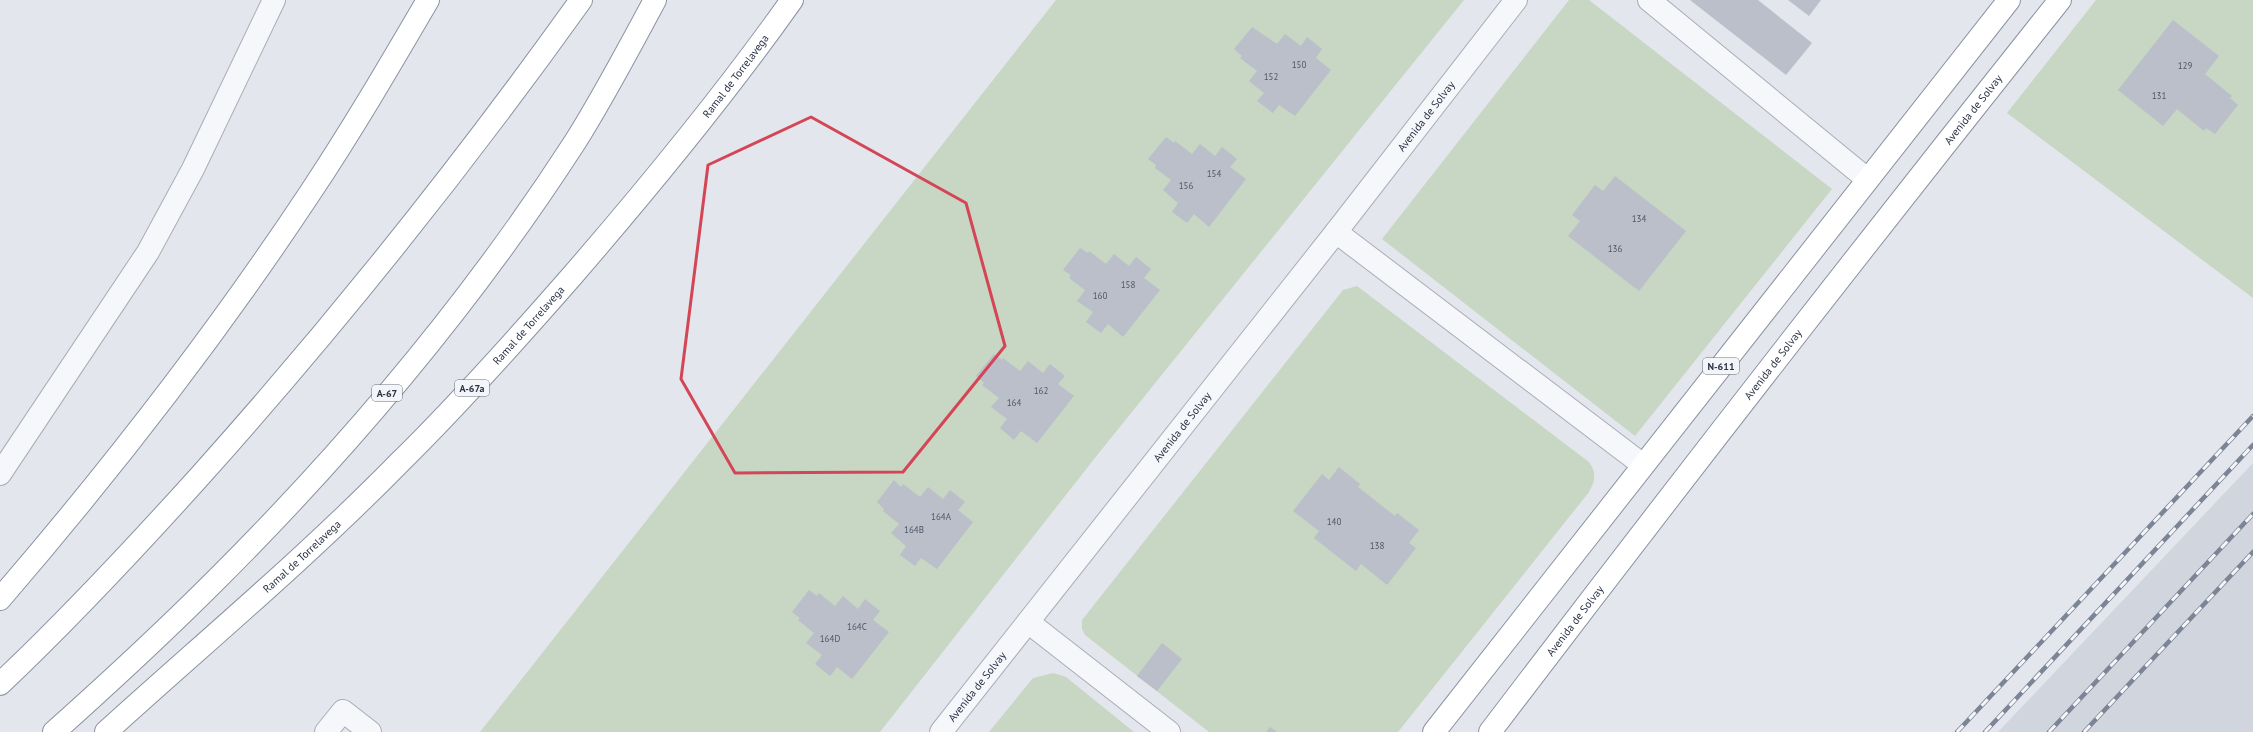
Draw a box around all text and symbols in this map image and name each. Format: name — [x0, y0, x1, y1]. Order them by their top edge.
street label: Ramal de Torrelavega — [699, 32, 772, 121]
house number: 150 — [1292, 59, 1306, 70]
house number: 129 — [2178, 60, 2192, 71]
house number: 152 — [1264, 71, 1278, 82]
street label: Avenida de Solvay — [1941, 71, 2006, 147]
street label: Avenida de Solvay — [1394, 77, 1458, 154]
house number: 131 — [2152, 90, 2166, 101]
house number: 154 — [1207, 168, 1221, 179]
house number: 156 — [1179, 180, 1193, 191]
house number: 134 — [1632, 213, 1646, 224]
house number: 136 — [1608, 243, 1622, 254]
house number: 158 — [1121, 279, 1135, 290]
street label: Ramal de Torrelavega — [490, 283, 567, 368]
house number: 160 — [1093, 290, 1107, 301]
street label: Avenida de Solvay — [1741, 326, 1805, 402]
road number: N-611 — [1703, 358, 1739, 374]
road number: A-67a — [455, 380, 489, 396]
road number: A-67 — [372, 385, 402, 401]
house number: 162 — [1034, 385, 1048, 396]
street label: Avenida de Solvay — [1150, 388, 1215, 465]
house number: 164 — [1007, 397, 1021, 408]
house number: 164A — [931, 511, 952, 522]
house number: 140 — [1327, 516, 1341, 527]
street label: Ramal de Torrelavega — [260, 517, 344, 596]
house number: 164B — [904, 524, 924, 535]
house number: 138 — [1370, 540, 1384, 551]
street label: Avenida de Solvay — [1543, 582, 1607, 659]
house number: 164C — [847, 621, 867, 632]
house number: 164D — [820, 633, 840, 644]
street label: Avenida de Solvay — [945, 648, 1009, 724]

